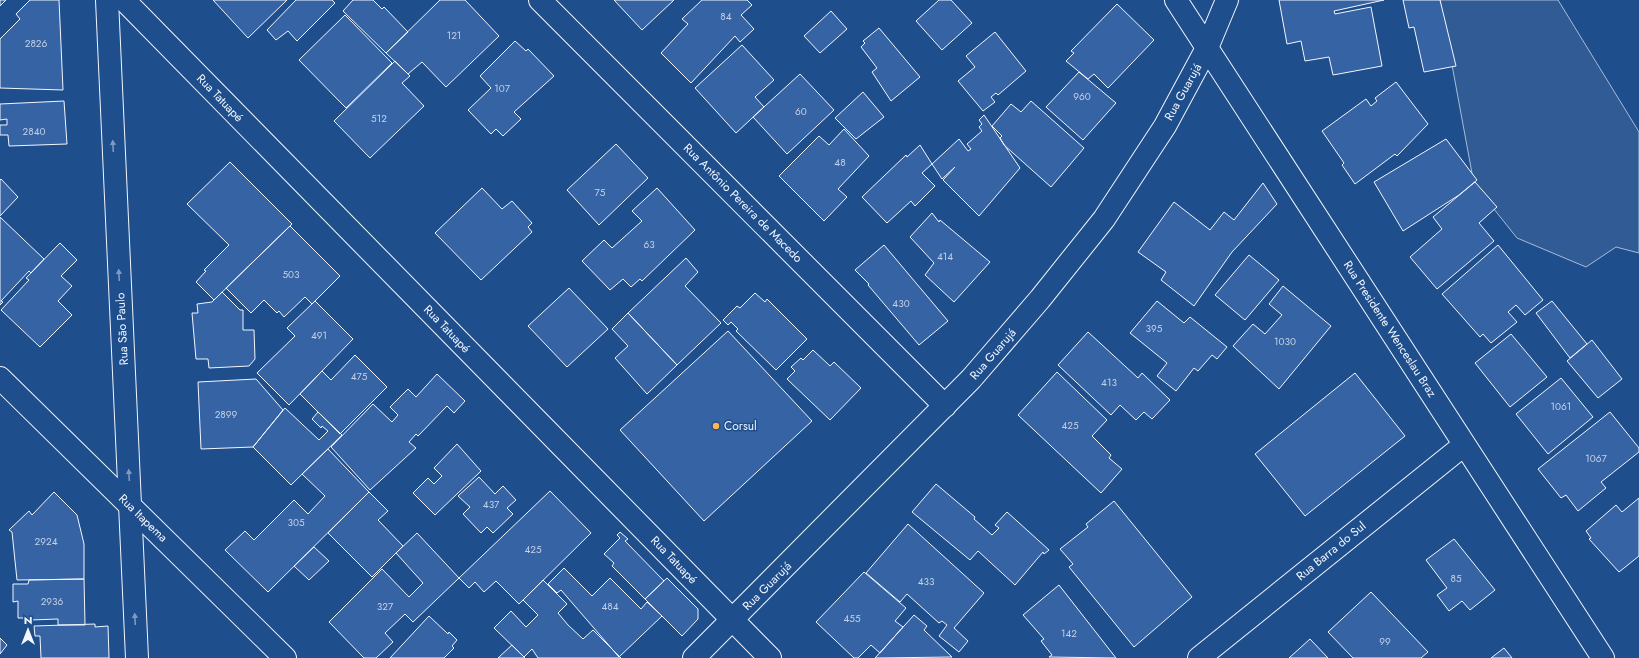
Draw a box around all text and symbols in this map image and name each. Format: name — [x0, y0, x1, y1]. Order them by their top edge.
house number: 84 — [720, 9, 732, 24]
house number: 121 — [447, 28, 461, 43]
house number: 2826 — [25, 36, 48, 51]
street label: Rua Guarujá — [1160, 60, 1206, 124]
street label: Rua Tatuapé — [193, 70, 247, 126]
house number: 107 — [494, 81, 511, 96]
house number: 960 — [1073, 89, 1091, 104]
house number: 60 — [795, 104, 807, 119]
house number: 512 — [371, 111, 387, 126]
house number: 2840 — [23, 124, 45, 139]
street label: Rua Antônio Pereira de Macedo — [679, 139, 807, 267]
one-way arrow — [110, 140, 117, 152]
house number: 48 — [834, 155, 846, 170]
house number: 75 — [595, 185, 606, 200]
house number: 63 — [643, 237, 655, 252]
house number: 414 — [937, 249, 953, 264]
street label: Rua Presidente Wenceslau Braz — [1339, 257, 1441, 401]
house number: 503 — [282, 267, 300, 282]
one-way arrow — [116, 269, 123, 281]
street label: Rua São Paulo — [111, 292, 133, 366]
house number: 430 — [892, 296, 910, 311]
street label: Rua Tatuapé — [420, 301, 474, 357]
house number: 395 — [1146, 321, 1163, 336]
street label: Rua Guarujá — [966, 324, 1021, 384]
house number: 491 — [311, 328, 327, 343]
house number: 1030 — [1274, 334, 1296, 349]
house number: 475 — [351, 369, 368, 384]
house number: 413 — [1101, 375, 1117, 390]
house number: 1061 — [1551, 399, 1571, 414]
house number: 2899 — [215, 407, 238, 422]
place label: Corsul — [724, 417, 757, 435]
house number: 425 — [1061, 418, 1079, 433]
marker: Corsul — [711, 421, 721, 431]
house number: 1067 — [1585, 451, 1608, 466]
one-way arrow — [125, 469, 132, 481]
street label: Rua Itapema — [114, 490, 172, 546]
house number: 437 — [483, 497, 500, 512]
house number: 305 — [287, 515, 305, 530]
street label: Rua Barra do Sul — [1292, 517, 1370, 585]
street label: Rua Tatuapé — [647, 532, 701, 588]
house number: 2924 — [35, 534, 58, 549]
house number: 425 — [524, 542, 542, 557]
street label: Rua Guarujá — [738, 557, 796, 615]
house number: 85 — [1450, 571, 1462, 586]
house number: 433 — [918, 574, 935, 589]
house number: 2936 — [41, 594, 64, 609]
house number: 327 — [377, 599, 394, 614]
house number: 484 — [601, 599, 619, 614]
north arrow — [8, 610, 48, 650]
house number: 455 — [843, 611, 861, 626]
text: N — [24, 612, 32, 628]
one-way arrow — [132, 612, 138, 625]
house number: 142 — [1061, 626, 1077, 641]
house number: 99 — [1379, 634, 1391, 649]

